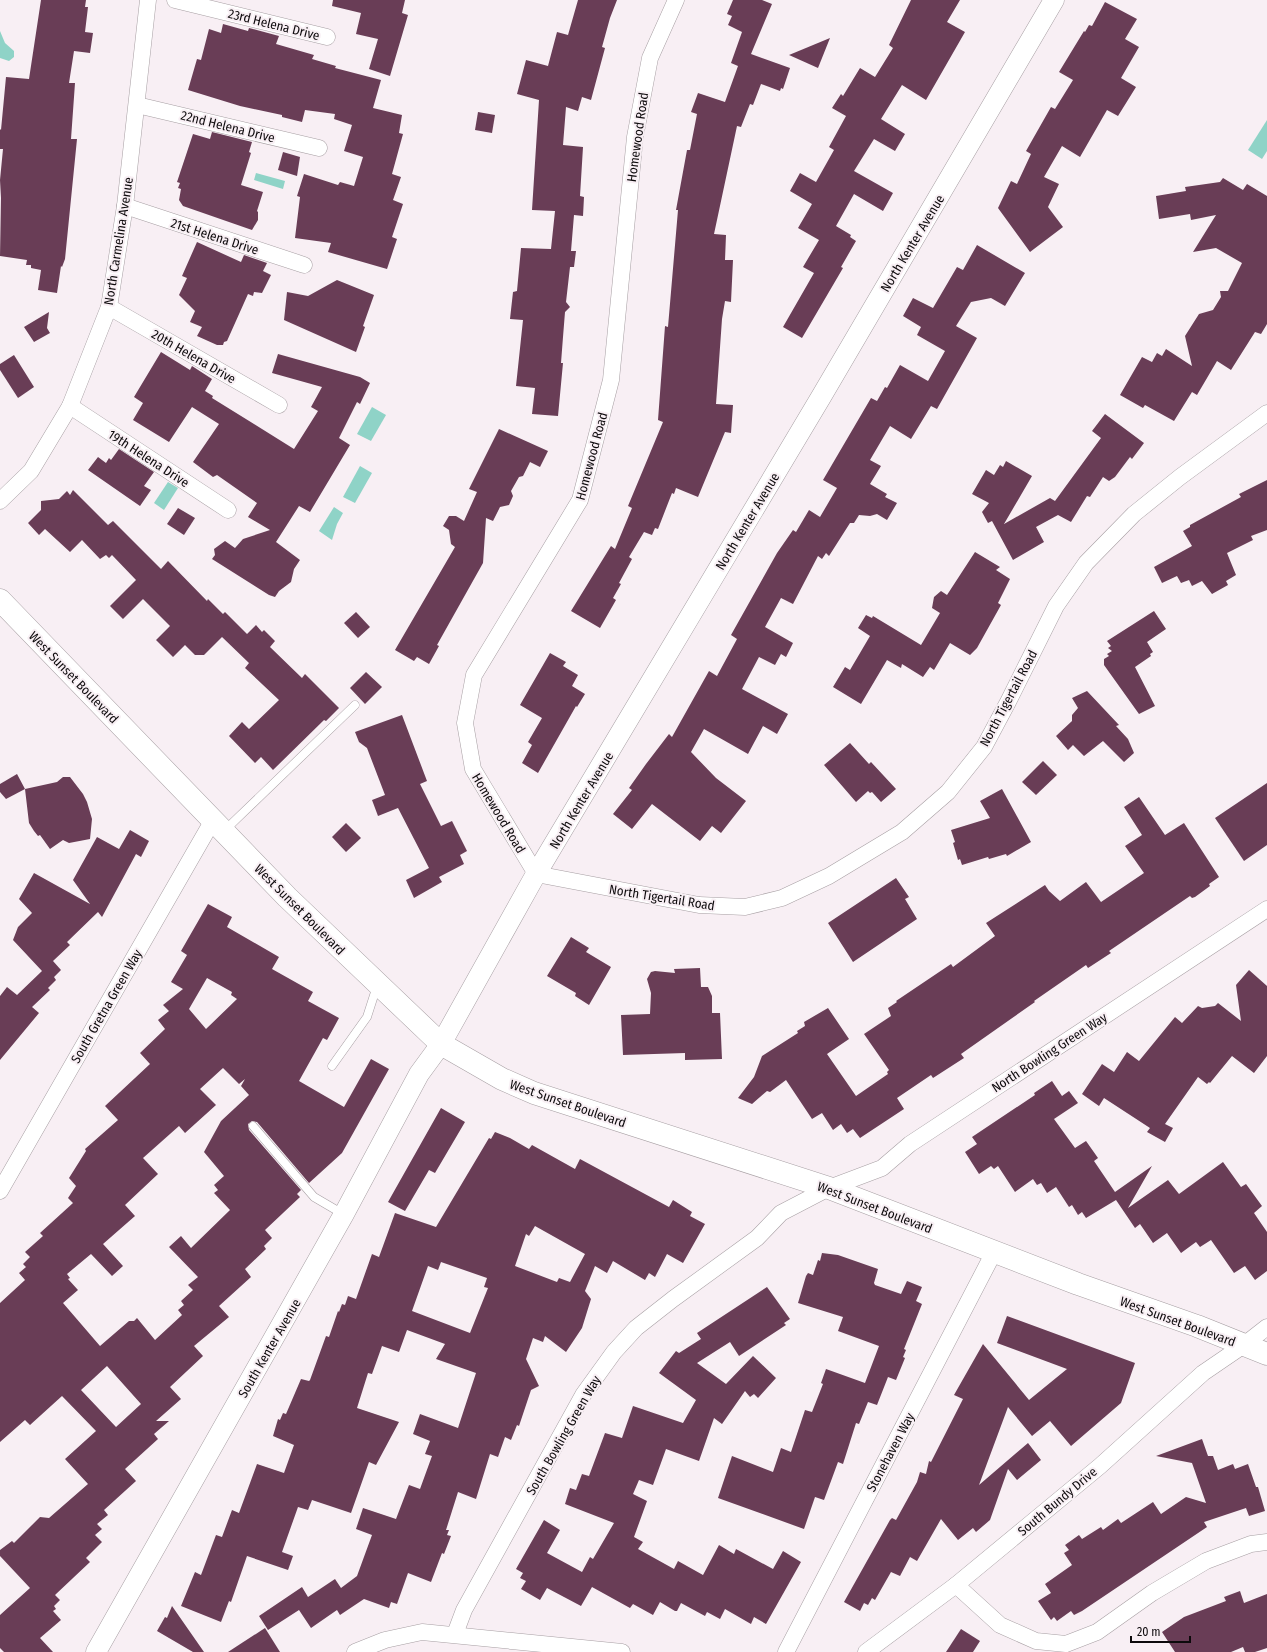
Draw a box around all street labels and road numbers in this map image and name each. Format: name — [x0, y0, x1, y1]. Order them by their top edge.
street label: 23rd Helena Drive — [227, 6, 321, 43]
street label: Homewood Road — [624, 91, 651, 183]
street label: 22nd Helena Drive — [179, 108, 276, 145]
street label: North Carmelina Avenue — [101, 176, 136, 306]
street label: North Kenter Avenue — [878, 192, 947, 294]
street label: 21st Helena Drive — [169, 215, 261, 258]
street label: 20th Helena Drive — [149, 326, 238, 387]
street label: Homewood Road — [573, 411, 610, 502]
street label: 19th Helena Drive — [105, 427, 192, 490]
street label: North Kenter Avenue — [713, 470, 782, 572]
street label: West Sunset Boulevard — [26, 628, 121, 726]
street label: North Tigertail Road — [977, 648, 1040, 749]
street label: North Kenter Avenue — [547, 749, 616, 851]
street label: Homewood Road — [469, 771, 528, 856]
street label: West Sunset Boulevard — [251, 861, 348, 958]
street label: North Tigertail Road — [608, 882, 716, 913]
street label: South Gretna Green Way — [68, 947, 145, 1066]
street label: North Bowling Green Way — [989, 1009, 1110, 1095]
street label: West Sunset Boulevard — [508, 1077, 628, 1130]
street label: West Sunset Boulevard — [815, 1179, 934, 1236]
street label: West Sunset Boulevard — [1118, 1294, 1238, 1349]
street label: South Kenter Avenue — [235, 1296, 304, 1400]
street label: South Bowling Green Way — [523, 1373, 604, 1498]
street label: Stonehaven Way — [863, 1410, 918, 1494]
street label: South Bundy Drive — [1015, 1464, 1100, 1539]

